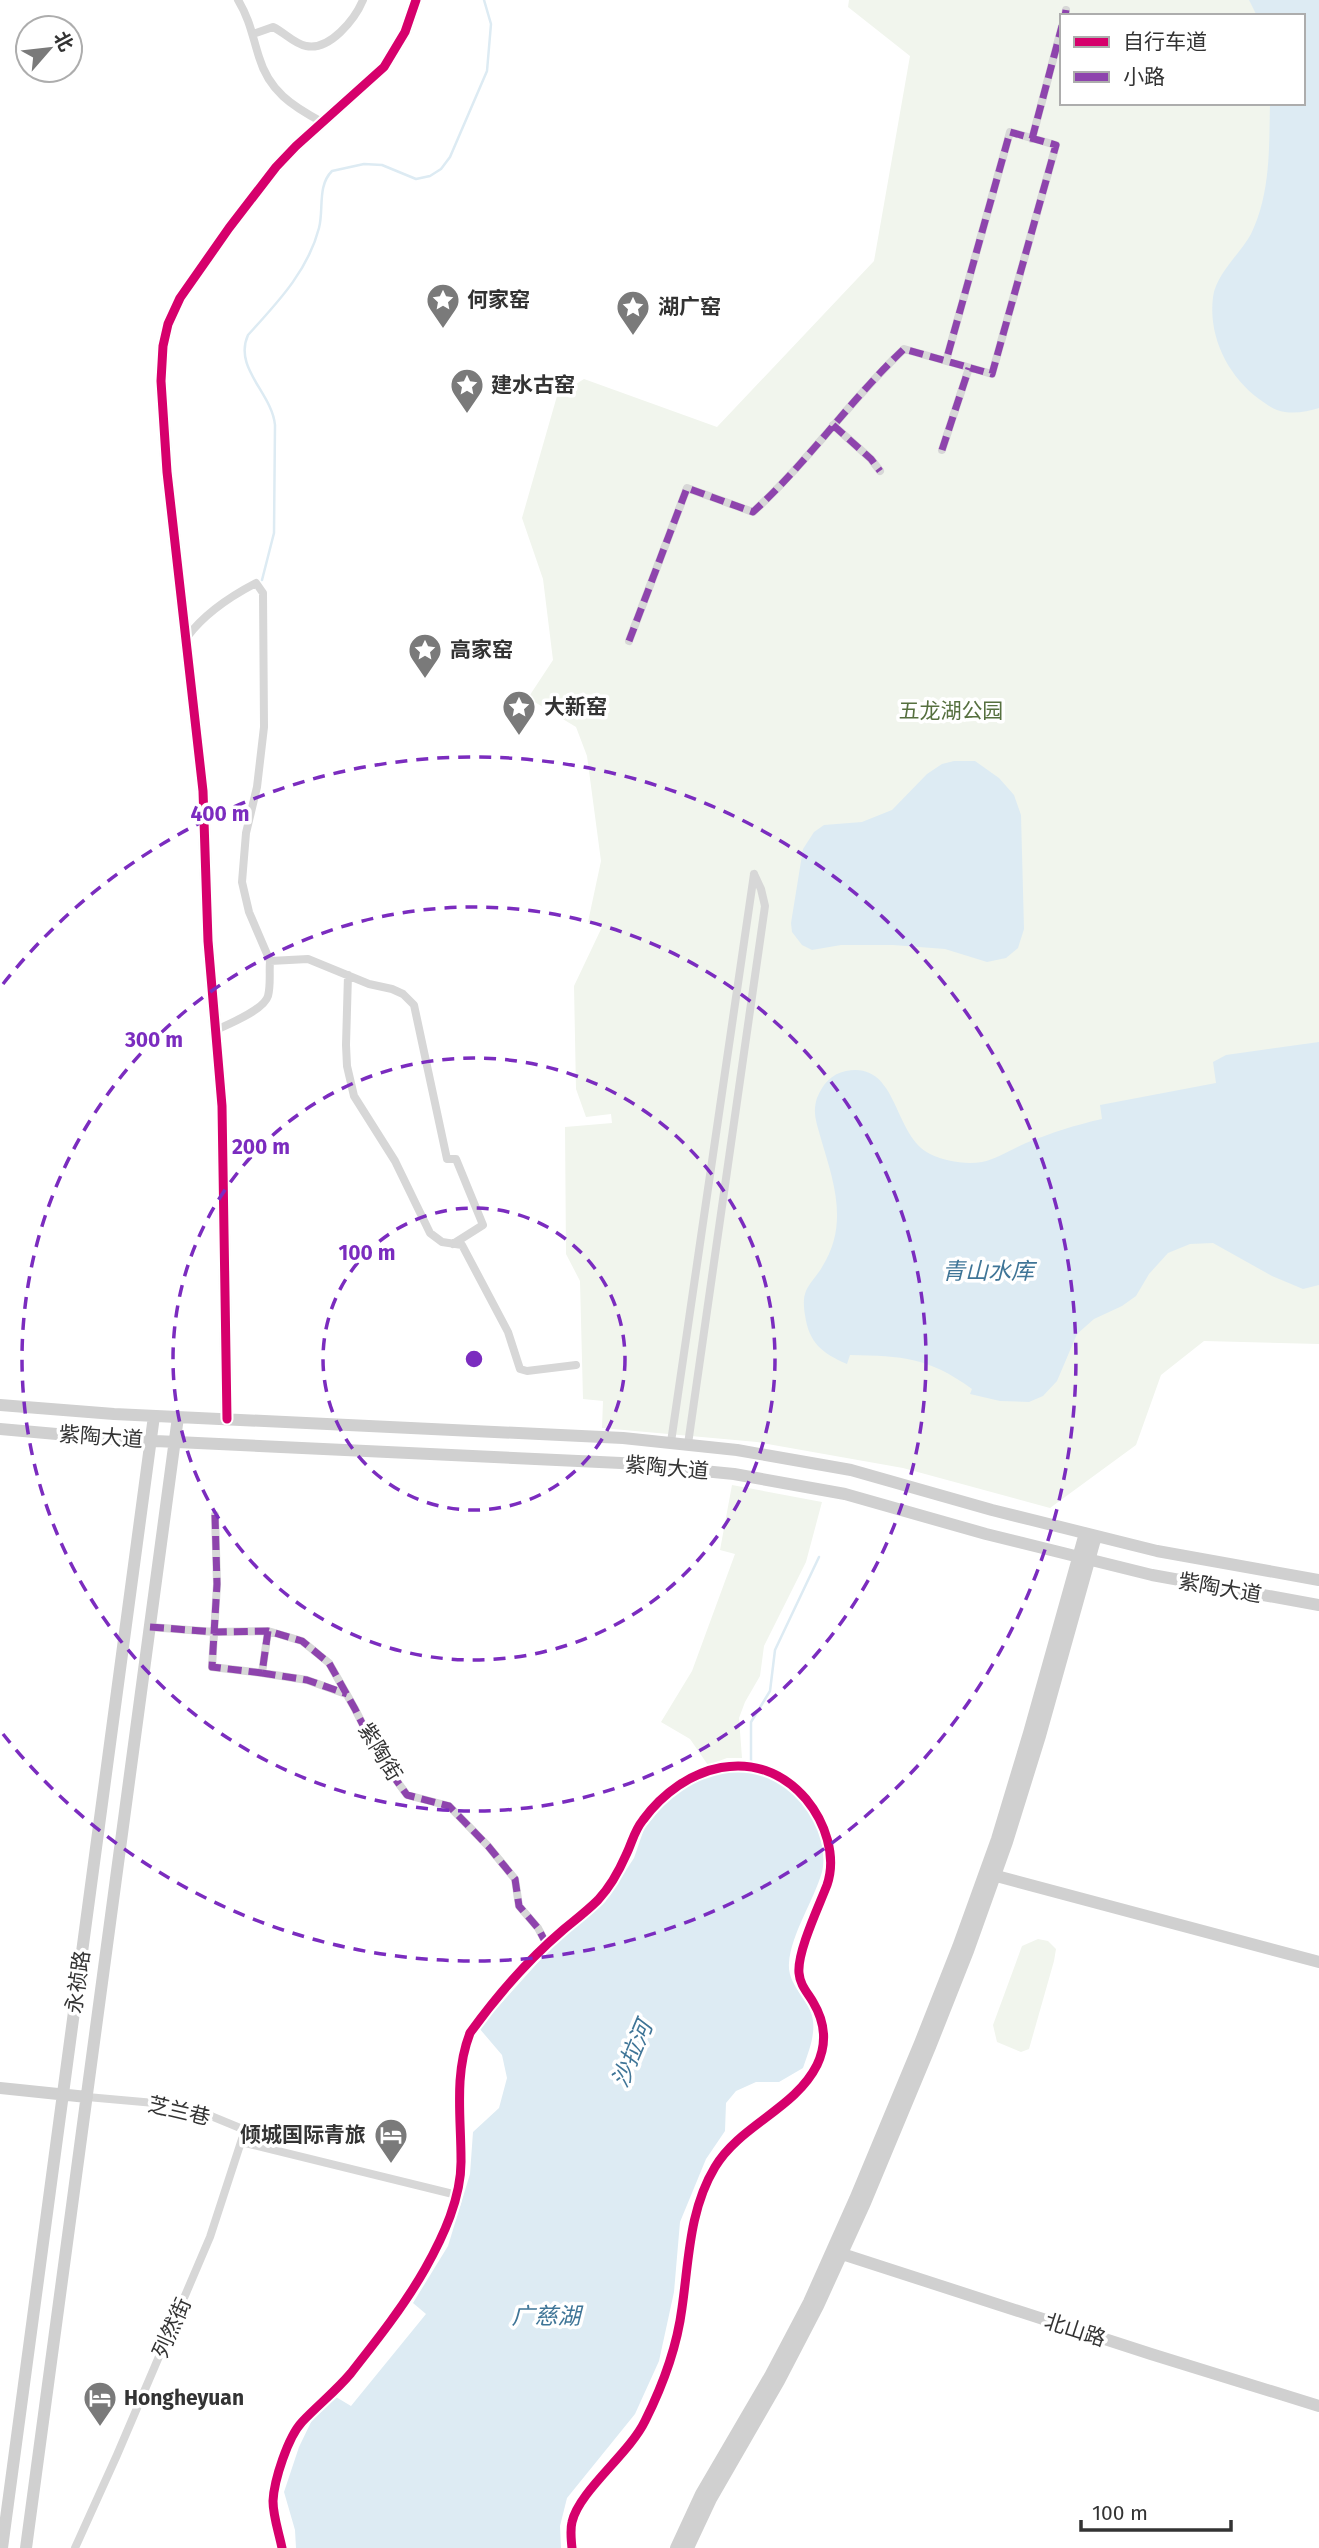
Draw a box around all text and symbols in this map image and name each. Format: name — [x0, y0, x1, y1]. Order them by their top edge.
north arrow — [14, 14, 84, 84]
legend — [1060, 14, 1305, 105]
text: 北 — [49, 27, 78, 55]
text: 自行车道 — [1123, 29, 1207, 55]
text: 小路 — [1123, 64, 1165, 90]
place icon: 何家窑 — [424, 281, 462, 330]
place label: 何家窑 — [467, 287, 530, 313]
place icon: 湖广窑 — [614, 288, 652, 337]
place label: 湖广窑 — [658, 294, 721, 320]
place icon: 建水古窑 — [448, 366, 486, 415]
place label: 建水古窑 — [491, 372, 575, 398]
place icon: 高家窑 — [406, 631, 444, 680]
place label: 高家窑 — [450, 637, 513, 663]
place icon: 大新窑 — [500, 688, 538, 737]
place label: 大新窑 — [544, 694, 607, 720]
park label: 五龙湖公园 — [899, 698, 1004, 724]
text: 400 m — [190, 801, 250, 827]
text: 300 m — [124, 1027, 183, 1053]
text: 200 m — [232, 1134, 290, 1160]
text: 100 m — [338, 1240, 396, 1266]
water label: 青山水库 — [942, 1257, 1038, 1285]
centre of rings — [462, 1347, 486, 1371]
street label: 紫陶大道 — [58, 1421, 144, 1453]
street label: 紫陶大道 — [624, 1451, 710, 1485]
street label: 紫陶大道 — [1176, 1568, 1264, 1608]
street label: 紫陶街 — [353, 1718, 407, 1786]
street label: 永祯路 — [61, 1949, 95, 2015]
water label: 沙拉河 — [606, 2013, 660, 2091]
street label: 芝兰巷 — [145, 2091, 213, 2131]
hotel icon: 倾城国际青旅 — [372, 2116, 410, 2165]
place label: 倾城国际青旅 — [240, 2122, 366, 2148]
street label: 列然街 — [147, 2294, 197, 2362]
water label: 广慈湖 — [512, 2302, 584, 2330]
street label: 北山路 — [1041, 2308, 1109, 2352]
hotel icon: Hongheyuan — [81, 2379, 119, 2428]
place label: Hongheyuan — [124, 2385, 244, 2411]
scale bar — [1081, 2488, 1232, 2532]
text: 100 m — [1092, 2500, 1148, 2526]

